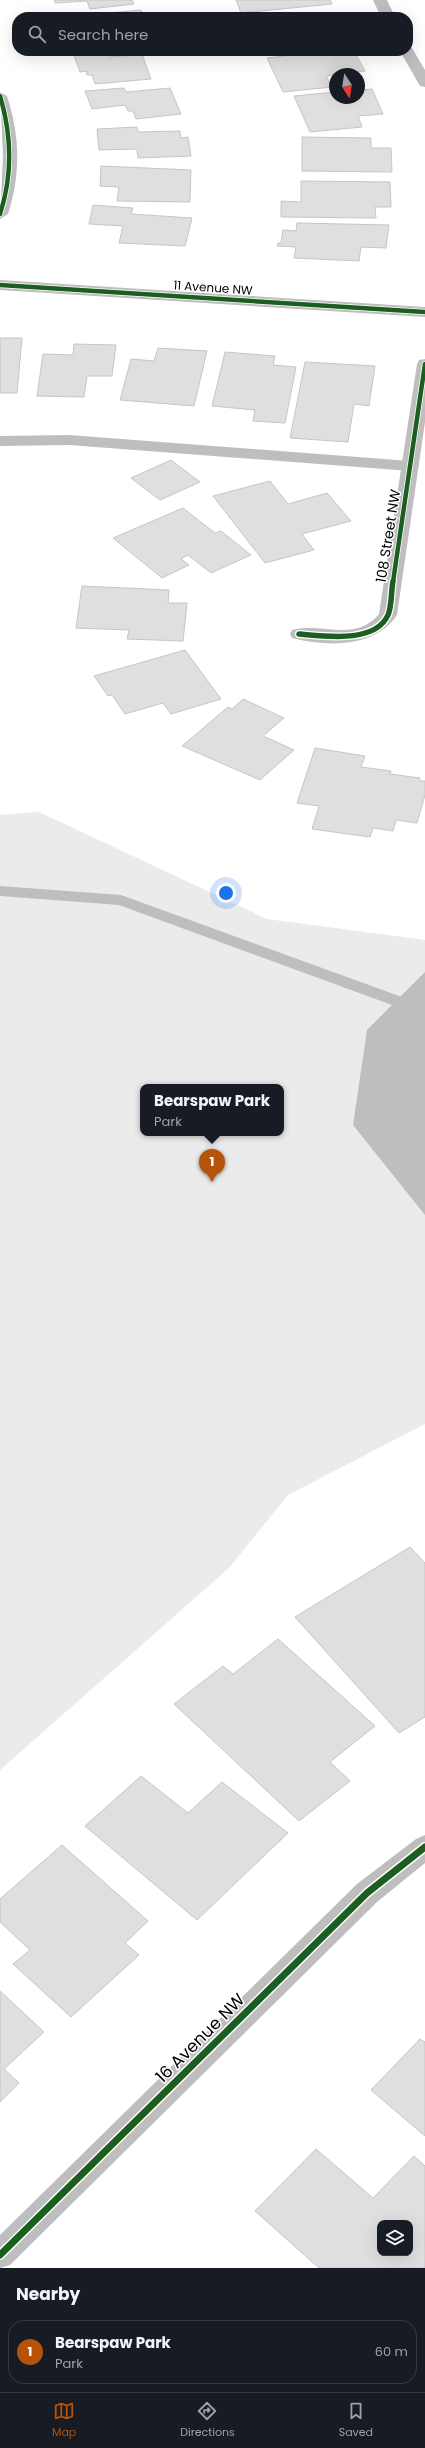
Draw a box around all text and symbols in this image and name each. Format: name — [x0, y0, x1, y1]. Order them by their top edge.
search box — [12, 12, 413, 56]
icon: search — [26, 23, 48, 45]
text: Search here — [58, 24, 148, 45]
north arrow — [329, 68, 365, 104]
street label: 11 Avenue NW — [173, 276, 253, 299]
street label: 108 Street NW — [371, 488, 405, 584]
your location — [216, 883, 236, 903]
popup — [140, 1084, 284, 1136]
text: Bearspaw Park — [154, 1090, 270, 1111]
text: Park — [154, 1112, 182, 1131]
pin: 1 — [199, 1149, 225, 1182]
street label: 16 Avenue NW — [150, 1988, 250, 2088]
map controls — [377, 2220, 413, 2256]
button: layers — [377, 2220, 413, 2256]
text: Nearby — [16, 2282, 80, 2306]
text: Bearspaw Park — [55, 2332, 171, 2353]
text: 1 — [28, 2342, 32, 2361]
text: 60 m — [375, 2342, 408, 2361]
text: Park — [55, 2354, 83, 2373]
tab: Map — [52, 2400, 76, 2441]
tab: Directions — [180, 2400, 235, 2441]
tab: Saved — [339, 2400, 373, 2441]

